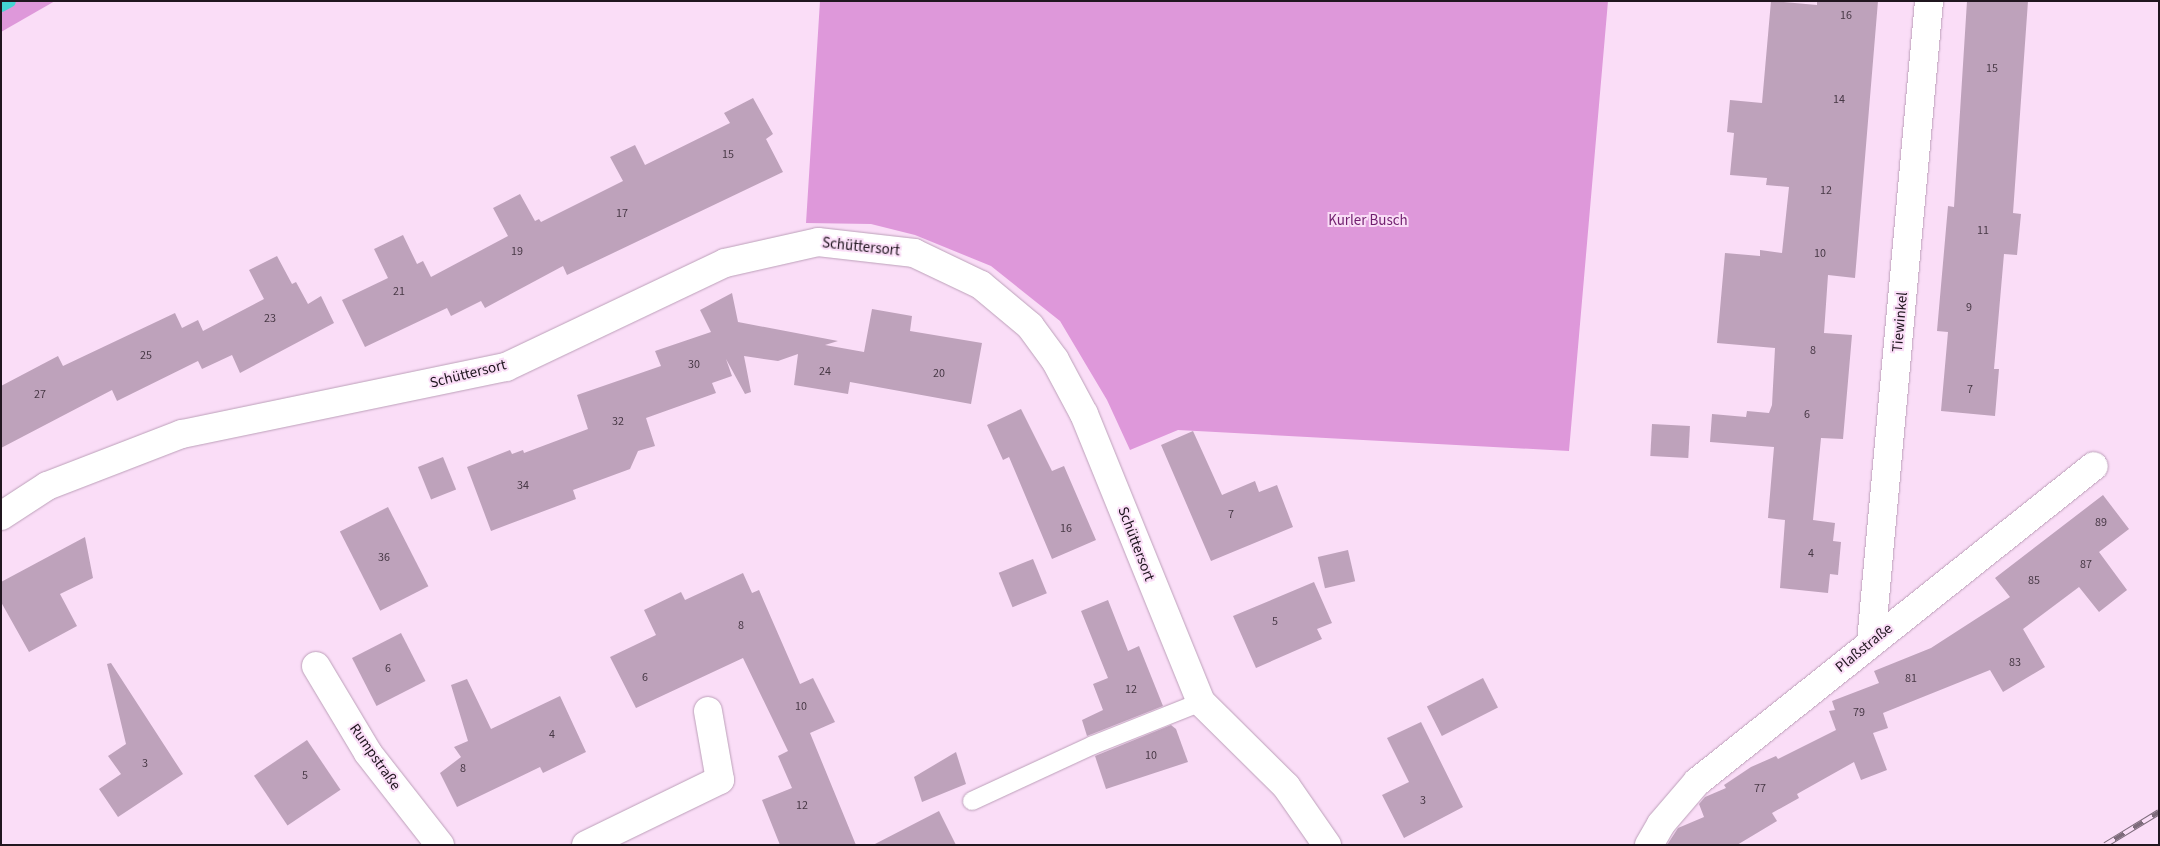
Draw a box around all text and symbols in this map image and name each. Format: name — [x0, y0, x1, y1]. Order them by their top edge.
house number: 16 — [1840, 9, 1852, 23]
house number: 15 — [1986, 62, 1998, 76]
house number: 14 — [1833, 93, 1845, 107]
house number: 15 — [722, 148, 734, 162]
house number: 12 — [1820, 184, 1832, 198]
house number: 17 — [616, 207, 628, 221]
park label: Kurler Busch — [1328, 212, 1408, 230]
house number: 11 — [1977, 224, 1989, 238]
street label: Schüttersort — [821, 234, 901, 260]
house number: 19 — [511, 245, 523, 259]
house number: 10 — [1814, 247, 1826, 261]
house number: 21 — [393, 285, 405, 299]
street label: Tiewinkel — [1888, 291, 1912, 353]
house number: 9 — [1966, 301, 1972, 315]
house number: 23 — [264, 312, 276, 326]
house number: 8 — [1810, 344, 1816, 358]
house number: 25 — [140, 349, 152, 363]
street label: Schüttersort — [428, 356, 508, 392]
house number: 30 — [688, 358, 700, 372]
house number: 24 — [819, 365, 831, 379]
house number: 20 — [933, 367, 945, 381]
house number: 7 — [1967, 383, 1973, 397]
house number: 27 — [34, 388, 46, 402]
house number: 6 — [1804, 408, 1810, 422]
house number: 32 — [612, 415, 624, 429]
house number: 34 — [517, 479, 529, 493]
street label: Schüttersort — [1114, 504, 1158, 584]
house number: 7 — [1228, 508, 1234, 522]
house number: 89 — [2095, 516, 2107, 530]
house number: 16 — [1060, 522, 1072, 536]
house number: 4 — [1808, 547, 1814, 561]
house number: 36 — [378, 551, 390, 565]
house number: 87 — [2080, 558, 2092, 572]
house number: 85 — [2028, 574, 2040, 588]
house number: 5 — [1272, 615, 1278, 629]
house number: 8 — [738, 619, 744, 633]
street label: Plaßstraße — [1832, 620, 1896, 676]
house number: 83 — [2009, 656, 2021, 670]
house number: 6 — [385, 662, 391, 676]
house number: 6 — [642, 671, 648, 685]
house number: 81 — [1905, 672, 1917, 686]
house number: 12 — [1125, 683, 1137, 697]
house number: 10 — [795, 700, 807, 714]
house number: 79 — [1853, 706, 1865, 720]
street label: Rumpstraße — [346, 720, 404, 794]
house number: 4 — [549, 728, 555, 742]
house number: 10 — [1145, 749, 1157, 763]
house number: 3 — [142, 757, 148, 771]
house number: 8 — [460, 762, 466, 776]
house number: 5 — [302, 769, 308, 783]
house number: 77 — [1754, 782, 1766, 796]
house number: 3 — [1420, 794, 1426, 808]
house number: 12 — [796, 799, 808, 813]

